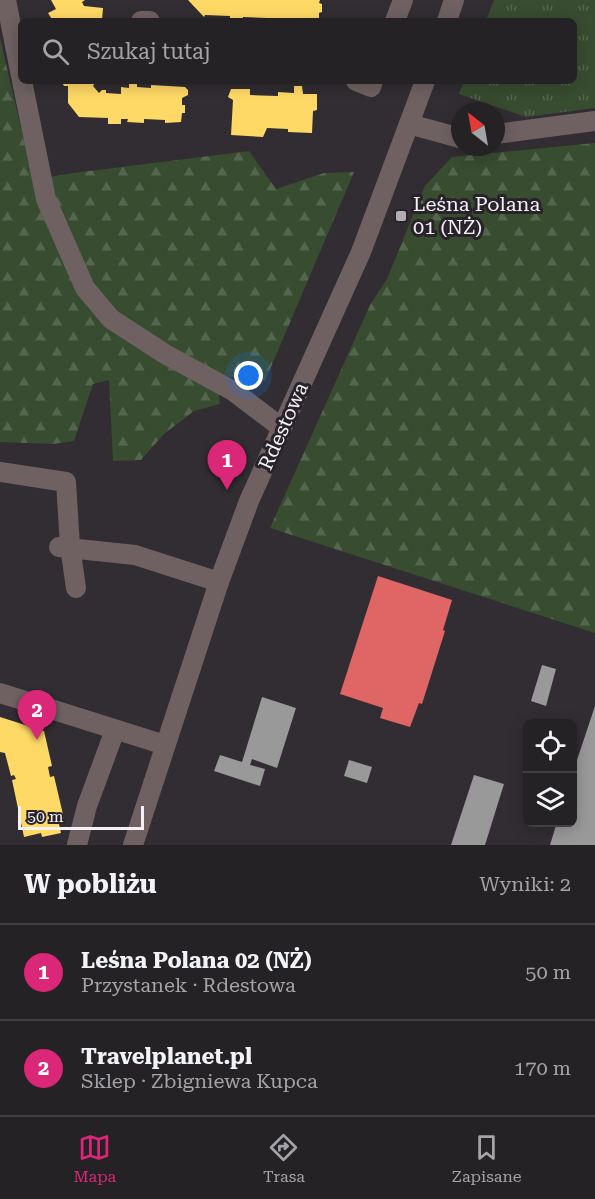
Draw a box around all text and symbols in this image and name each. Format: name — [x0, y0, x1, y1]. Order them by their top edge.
search box — [18, 18, 577, 84]
icon: search — [39, 35, 72, 68]
text: Szukaj tutaj — [87, 39, 211, 64]
north arrow — [451, 102, 505, 156]
place label: Leśna Polana 01 (NŻ) — [413, 192, 540, 239]
marker: Leśna Polana 01 (NŻ) — [394, 209, 408, 223]
your location — [234, 361, 263, 390]
street label: Rdestowa — [253, 378, 313, 473]
pin: 1 — [208, 440, 246, 490]
pin: 2 — [18, 690, 57, 740]
map controls — [523, 719, 577, 827]
button: locate — [523, 719, 577, 773]
button: layers — [523, 773, 577, 827]
scale bar — [18, 803, 144, 830]
text: 50 m — [27, 807, 64, 826]
text: W pobliżu — [24, 869, 157, 899]
text: Wyniki: 2 — [480, 872, 571, 896]
text: Leśna Polana 02 (NŻ) — [81, 948, 312, 973]
text: 1 — [38, 960, 49, 984]
text: 50 m — [525, 960, 571, 984]
text: Przystanek · Rdestowa — [81, 973, 296, 997]
text: Travelplanet.pl — [81, 1044, 252, 1069]
text: 2 — [38, 1056, 49, 1080]
text: 170 m — [514, 1056, 571, 1080]
text: Sklep · Zbigniewa Kupca — [81, 1069, 318, 1093]
tab: Mapa — [73, 1131, 116, 1186]
tab: Trasa — [263, 1131, 305, 1186]
tab: Zapisane — [452, 1131, 522, 1186]

